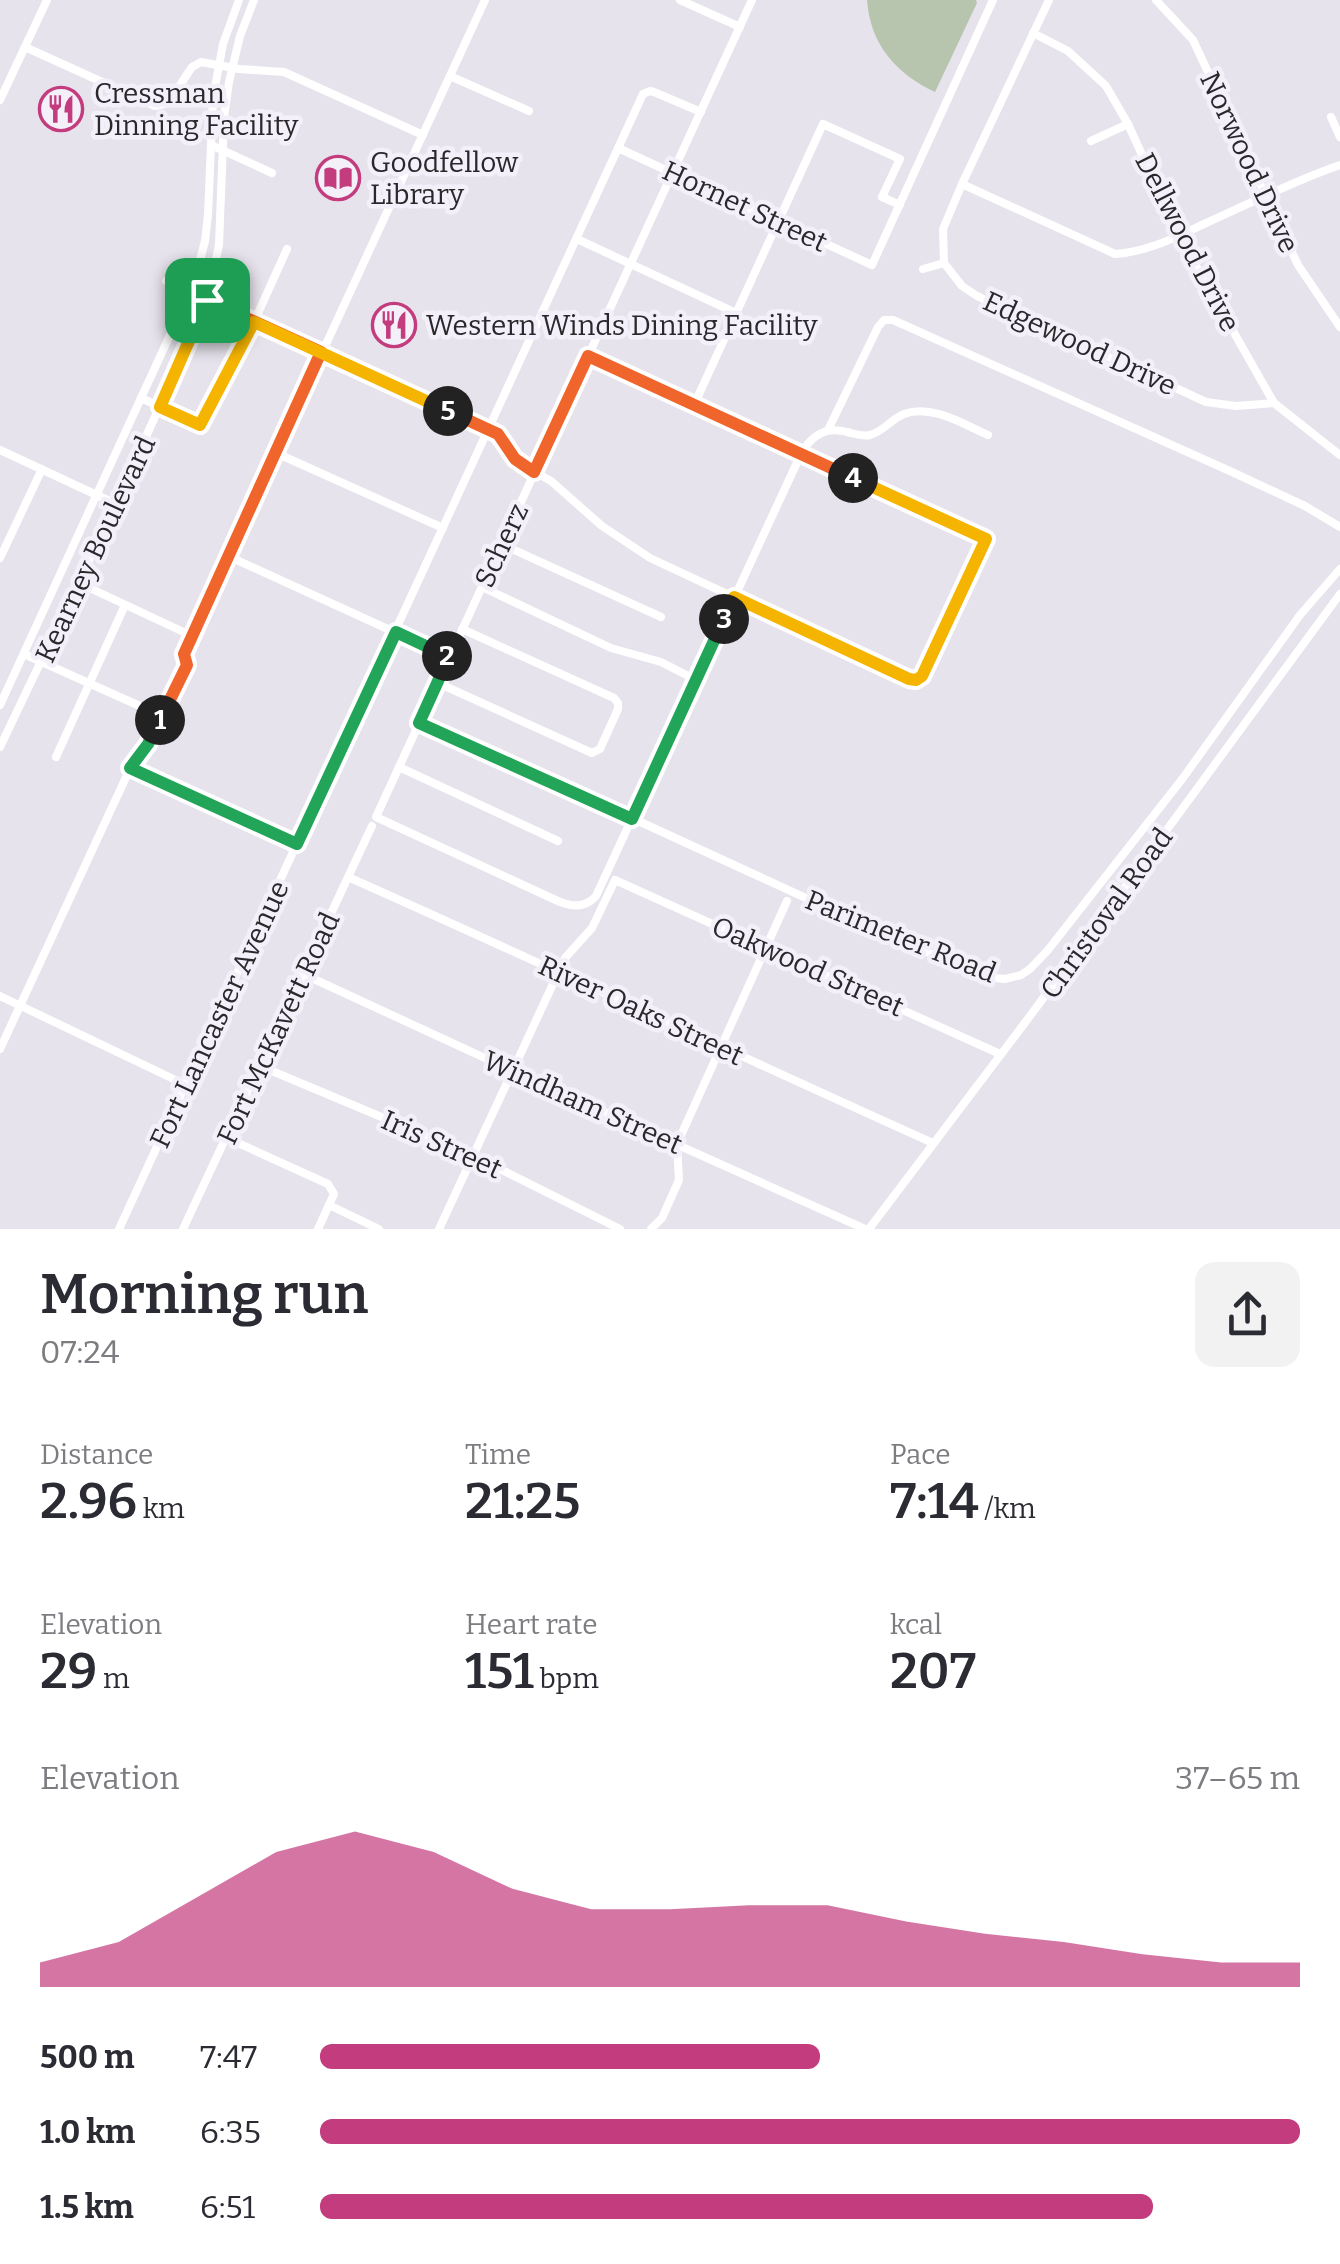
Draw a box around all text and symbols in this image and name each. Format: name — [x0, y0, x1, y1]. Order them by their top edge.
street label: Norwood Drive — [1193, 67, 1306, 258]
place label: Cressman Dinning Facility — [94, 77, 299, 142]
restaurant icon: Cressman Dinning Facility — [38, 86, 84, 132]
place label: Goodfellow Library — [370, 146, 519, 211]
street label: Dellwood Drive — [1128, 147, 1247, 337]
street label: Hornet Street — [657, 154, 832, 259]
library icon: Goodfellow Library — [315, 155, 361, 201]
pin — [165, 258, 250, 343]
icon: arrive — [180, 273, 235, 328]
street label: Edgewood Drive — [978, 284, 1181, 403]
restaurant icon: Western Winds Dining Facility — [371, 302, 417, 348]
place label: Western Winds Dining Facility — [426, 309, 818, 342]
pin: 5 — [423, 386, 473, 436]
text: 5 — [440, 394, 456, 427]
street label: Kearney Boulevard — [29, 431, 162, 668]
pin: 4 — [828, 453, 878, 503]
text: 4 — [844, 461, 862, 494]
street label: Scherz — [468, 498, 535, 592]
pin: 3 — [699, 594, 749, 644]
text: 3 — [716, 602, 732, 635]
pin: 2 — [422, 631, 472, 681]
text: 2 — [439, 639, 455, 672]
pin: 1 — [135, 695, 185, 745]
text: 1 — [154, 703, 166, 736]
street label: Christoval Road — [1033, 822, 1179, 1005]
street label: Fort Lancaster Avenue — [143, 875, 296, 1153]
street label: Parimeter Road — [801, 883, 1001, 990]
street label: Fort McKavett Road — [210, 907, 347, 1149]
street label: Oakwood Street — [707, 909, 909, 1024]
street label: River Oaks Street — [533, 949, 748, 1072]
street label: Windham Street — [478, 1044, 687, 1161]
street label: Iris Street — [377, 1103, 507, 1186]
text: Morning run — [40, 1262, 368, 1328]
button: share — [1195, 1262, 1300, 1367]
text: 07:24 — [40, 1333, 119, 1371]
text: Distance — [40, 1438, 153, 1471]
text: Time — [465, 1438, 531, 1471]
text: Pace — [890, 1438, 950, 1471]
text: 2.96 — [40, 1471, 137, 1531]
text: 21:25 — [465, 1471, 580, 1531]
text: 7:14 — [890, 1471, 979, 1531]
text: km — [137, 1492, 185, 1525]
text: /km — [979, 1492, 1036, 1525]
text: Elevation — [40, 1608, 162, 1641]
text: Heart rate — [465, 1608, 597, 1641]
text: kcal — [890, 1608, 942, 1641]
text: 29 — [40, 1641, 97, 1701]
text: 151 — [465, 1641, 534, 1701]
text: 207 — [890, 1641, 976, 1701]
text: m — [97, 1662, 130, 1695]
text: bpm — [534, 1662, 599, 1695]
text: Elevation — [40, 1759, 180, 1797]
text: 37–65 m — [1175, 1759, 1300, 1797]
text: 500 m — [40, 2038, 134, 2076]
text: 7:47 — [200, 2038, 257, 2076]
text: 1.0 km — [40, 2113, 135, 2151]
text: 6:35 — [200, 2113, 261, 2151]
text: 1.5 km — [40, 2188, 134, 2226]
text: 6:51 — [200, 2188, 255, 2226]

